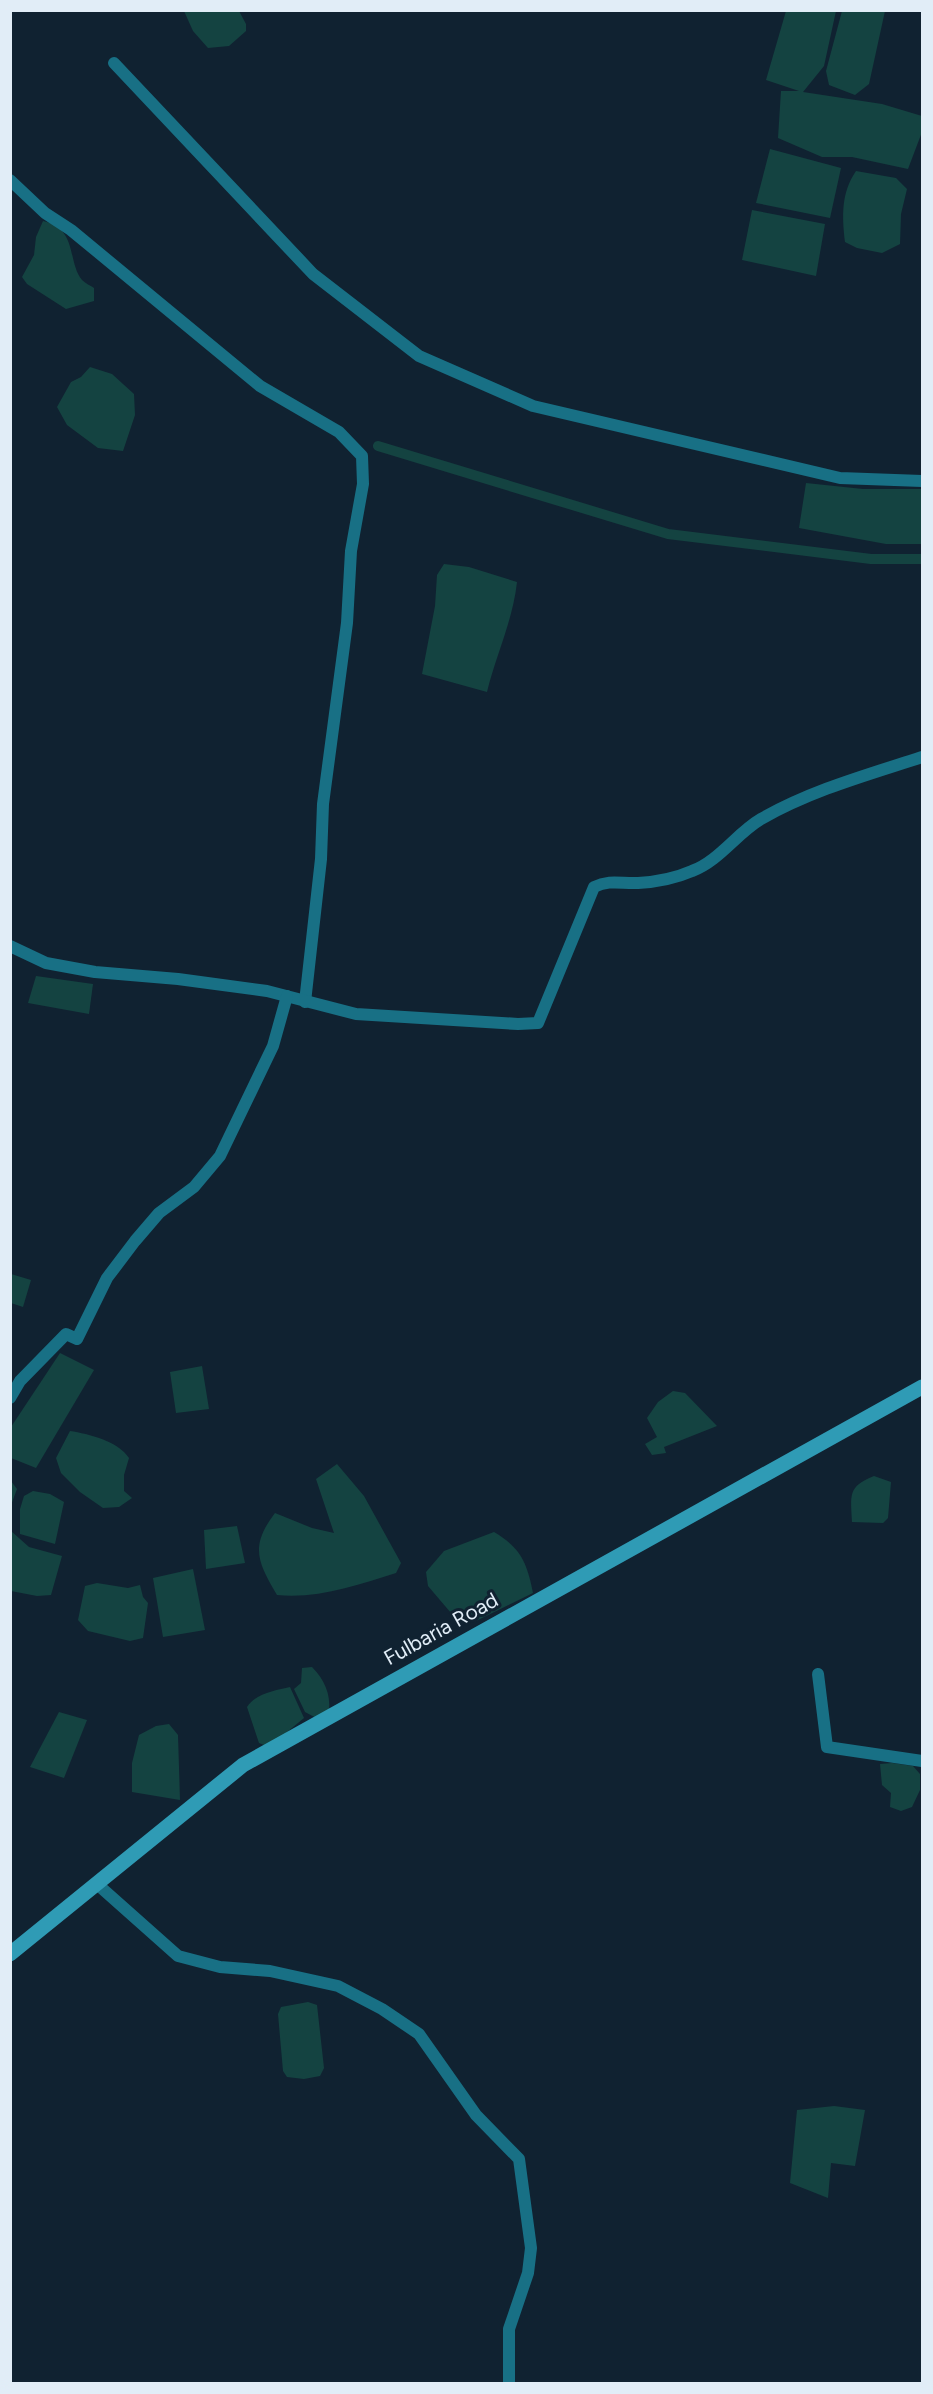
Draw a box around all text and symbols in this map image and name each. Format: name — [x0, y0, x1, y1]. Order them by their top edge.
street label: Fulbaria Road — [379, 1587, 502, 1670]

